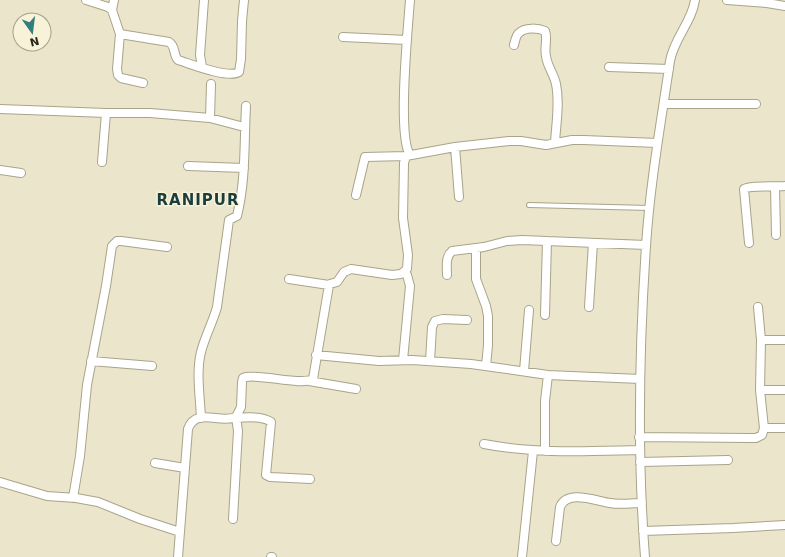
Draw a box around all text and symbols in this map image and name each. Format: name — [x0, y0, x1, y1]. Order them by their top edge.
north arrow — [12, 12, 52, 52]
text: N — [28, 34, 40, 49]
district label: RANIPUR — [156, 191, 240, 209]

